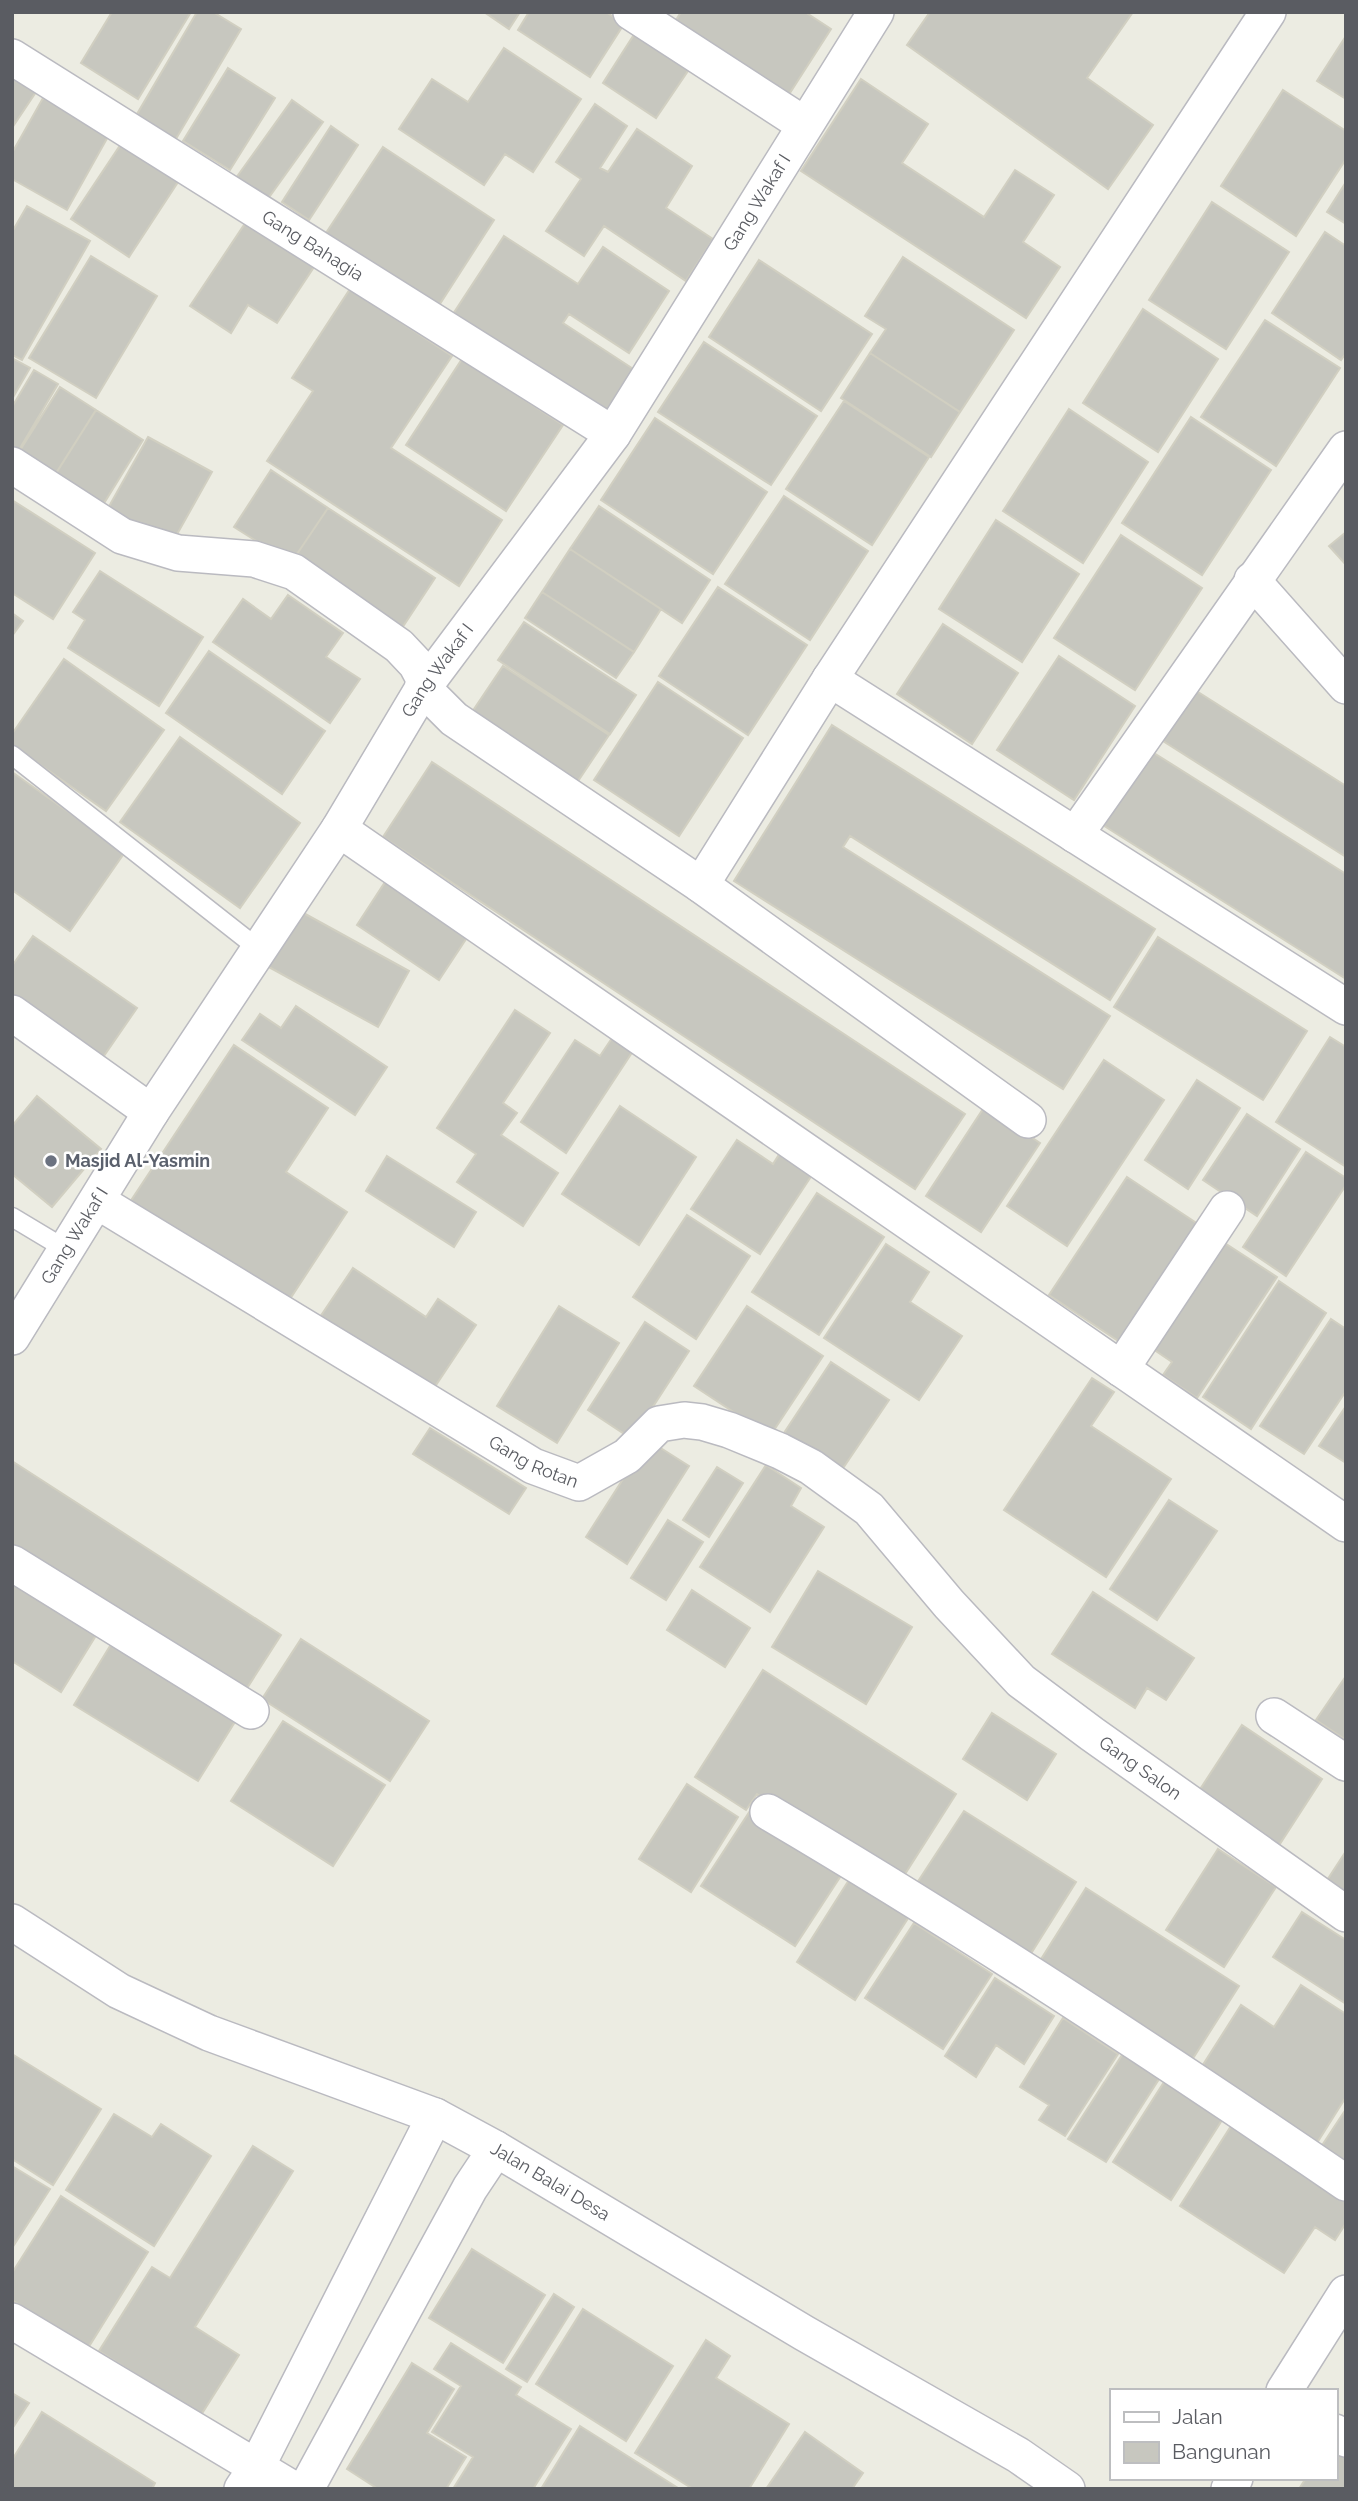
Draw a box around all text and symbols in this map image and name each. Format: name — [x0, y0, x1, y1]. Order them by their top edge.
street label: Gang Wakaf I — [719, 150, 795, 255]
street label: Gang Bahagia — [258, 206, 368, 285]
street label: Gang Wakaf I — [397, 619, 477, 721]
place label: Masjid Al-Yasmin — [65, 1150, 210, 1171]
marker: Masjid Al-Yasmin — [43, 1153, 59, 1169]
street label: Gang Wakaf I — [36, 1183, 112, 1288]
street label: Gang Rotan — [485, 1431, 581, 1492]
street label: Gang Salon — [1095, 1731, 1186, 1804]
street label: Jalan Balai Desa — [487, 2137, 614, 2225]
legend — [1110, 2389, 1337, 2480]
text: Jalan — [1172, 2404, 1223, 2429]
text: Bangunan — [1172, 2439, 1271, 2464]

